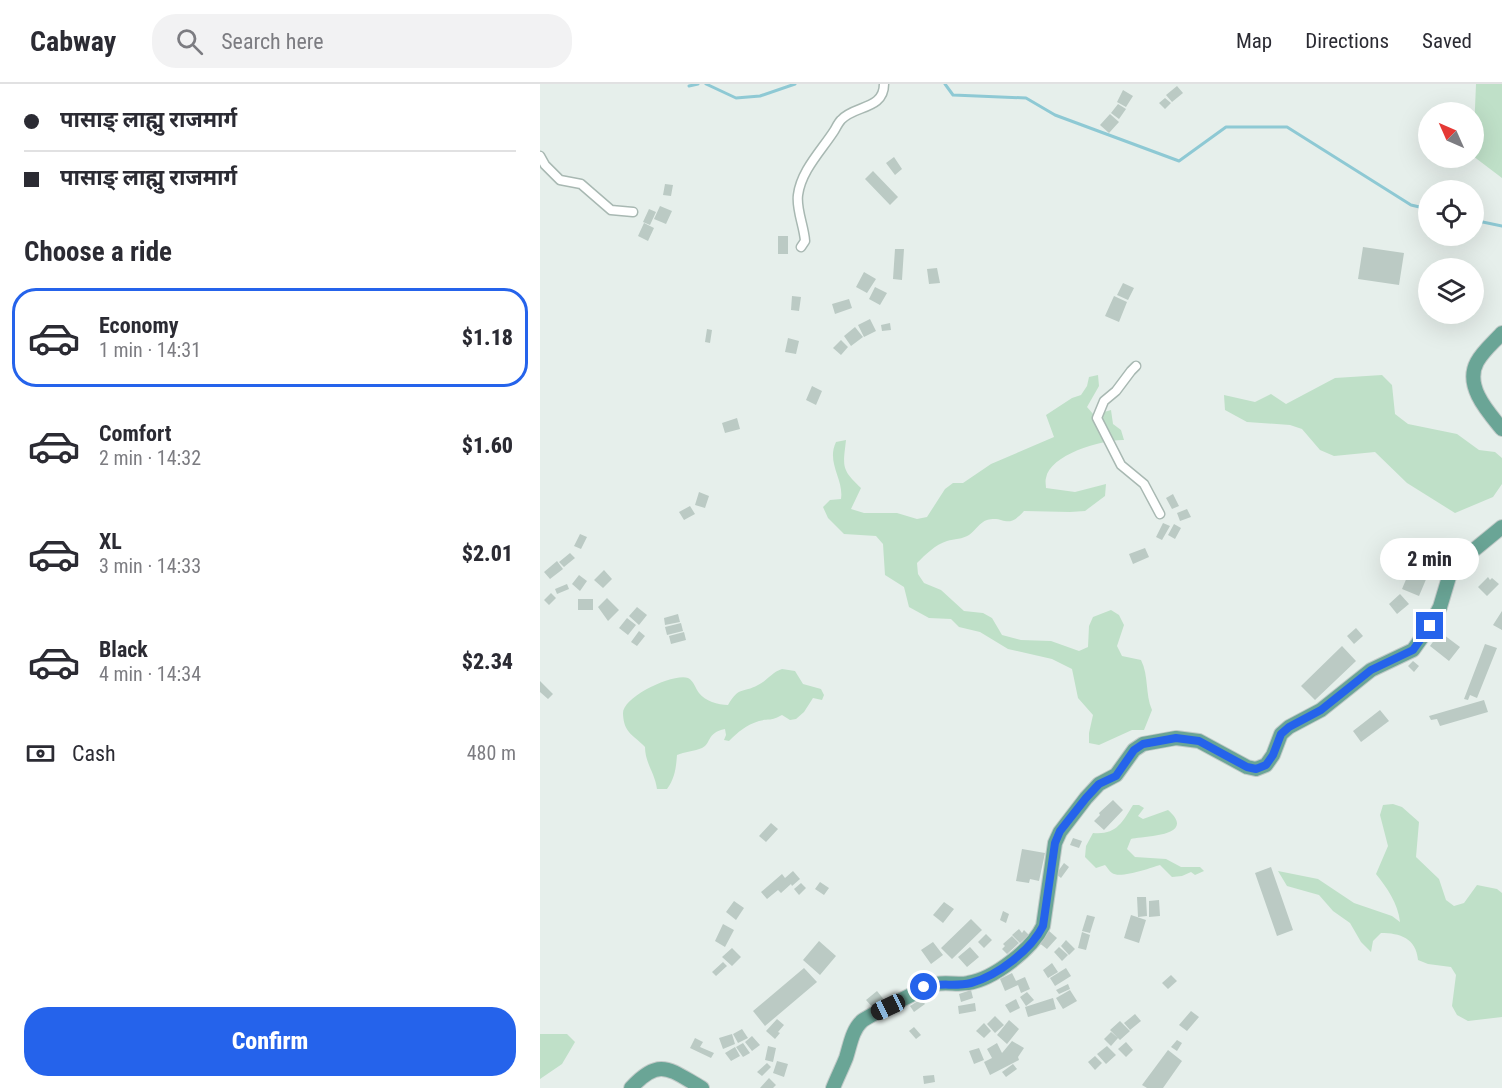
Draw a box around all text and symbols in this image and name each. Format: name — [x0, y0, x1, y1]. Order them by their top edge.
search box — [152, 14, 572, 68]
text: Cabway — [30, 25, 116, 58]
icon: search — [173, 25, 206, 58]
text: Search here — [221, 29, 324, 54]
text: Map — [1236, 29, 1272, 53]
text: Directions — [1305, 29, 1389, 53]
text: Saved — [1422, 29, 1472, 53]
north arrow — [1418, 102, 1484, 168]
map controls — [1418, 102, 1484, 324]
text: पासाङ् लाह्मु राजमार्ग — [60, 107, 237, 132]
text: पासाङ् लाह्मु राजमार्ग — [60, 165, 237, 190]
button: locate — [1418, 180, 1484, 246]
text: Choose a ride — [24, 236, 172, 268]
button: layers — [1418, 258, 1484, 324]
icon: car — [27, 311, 81, 365]
text: Economy — [99, 313, 179, 338]
text: $1.18 — [462, 325, 513, 350]
text: 1 min · 14:31 — [99, 338, 201, 362]
icon: car — [27, 419, 81, 473]
text: Comfort — [99, 421, 172, 446]
text: $1.60 — [462, 433, 513, 458]
text: 2 min · 14:32 — [99, 446, 201, 470]
icon: car — [27, 527, 81, 581]
text: XL — [99, 529, 122, 554]
callout: 2 min — [1380, 539, 1480, 581]
text: $2.01 — [462, 541, 513, 566]
text: 2 min — [1407, 547, 1452, 571]
text: 3 min · 14:33 — [99, 554, 201, 578]
route end — [1416, 612, 1443, 639]
icon: car — [27, 635, 81, 689]
text: Black — [99, 637, 148, 662]
text: $2.34 — [462, 649, 513, 674]
text: 4 min · 14:34 — [99, 662, 201, 686]
icon: cash — [24, 737, 57, 770]
text: Cash — [72, 741, 116, 766]
text: 480 m — [467, 741, 516, 765]
route start — [910, 973, 937, 1000]
car — [868, 991, 908, 1023]
button: Confirm — [24, 1007, 516, 1076]

